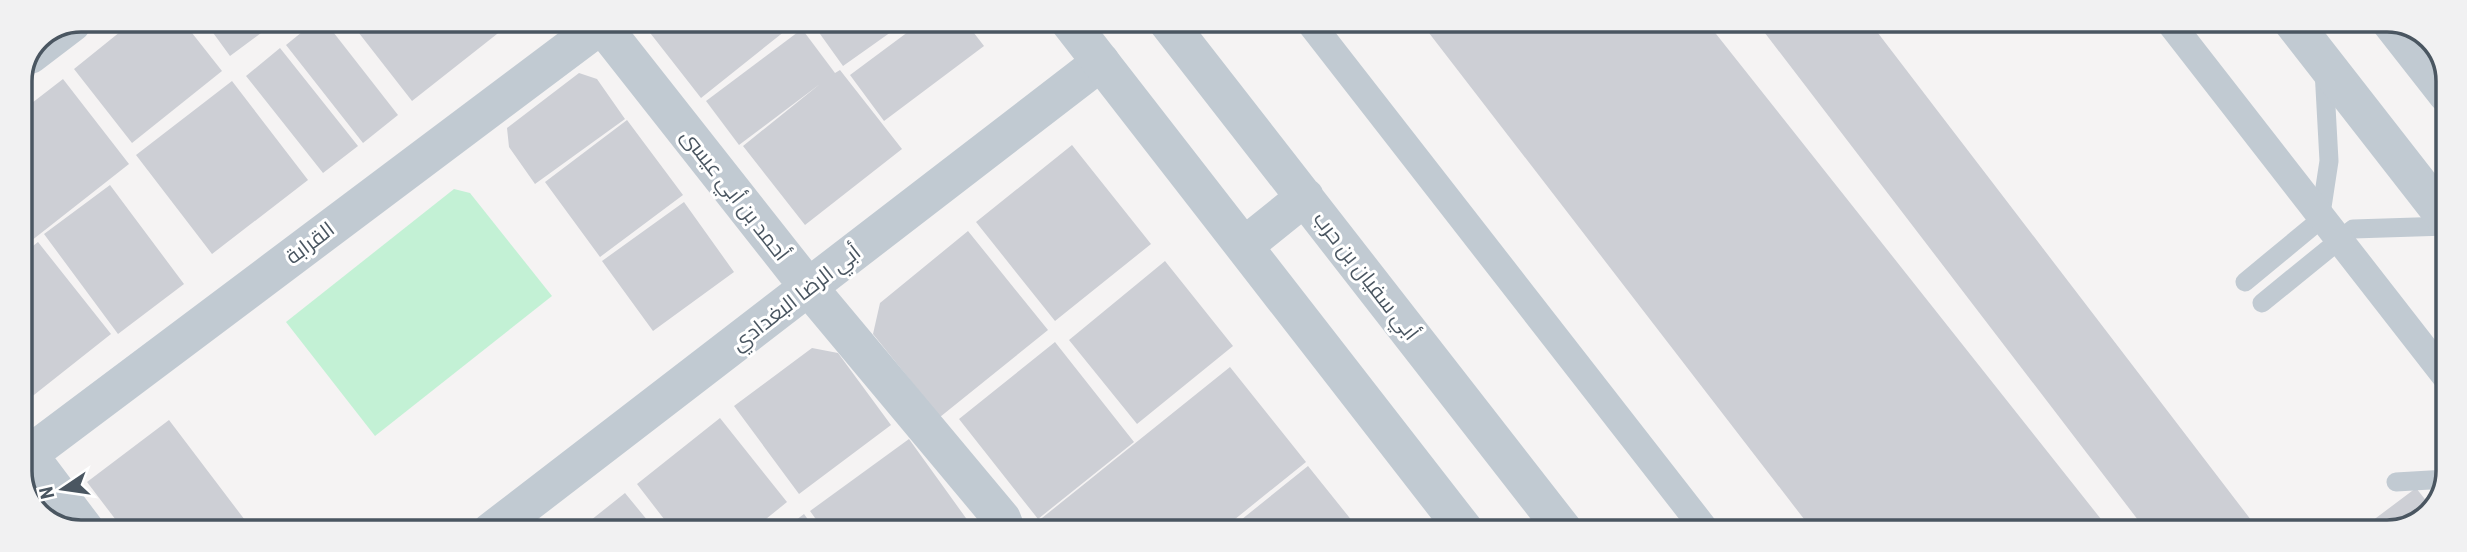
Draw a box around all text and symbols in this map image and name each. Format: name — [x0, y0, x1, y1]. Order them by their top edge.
street label: أحمد بن أبي عيسى — [673, 124, 795, 268]
street label: أبي سفيان بن حرب — [1305, 206, 1424, 347]
street label: القرابة — [281, 217, 339, 269]
street label: أبي الرضا البغدادي — [726, 239, 868, 359]
north arrow — [28, 454, 98, 524]
text: N — [34, 484, 59, 501]

